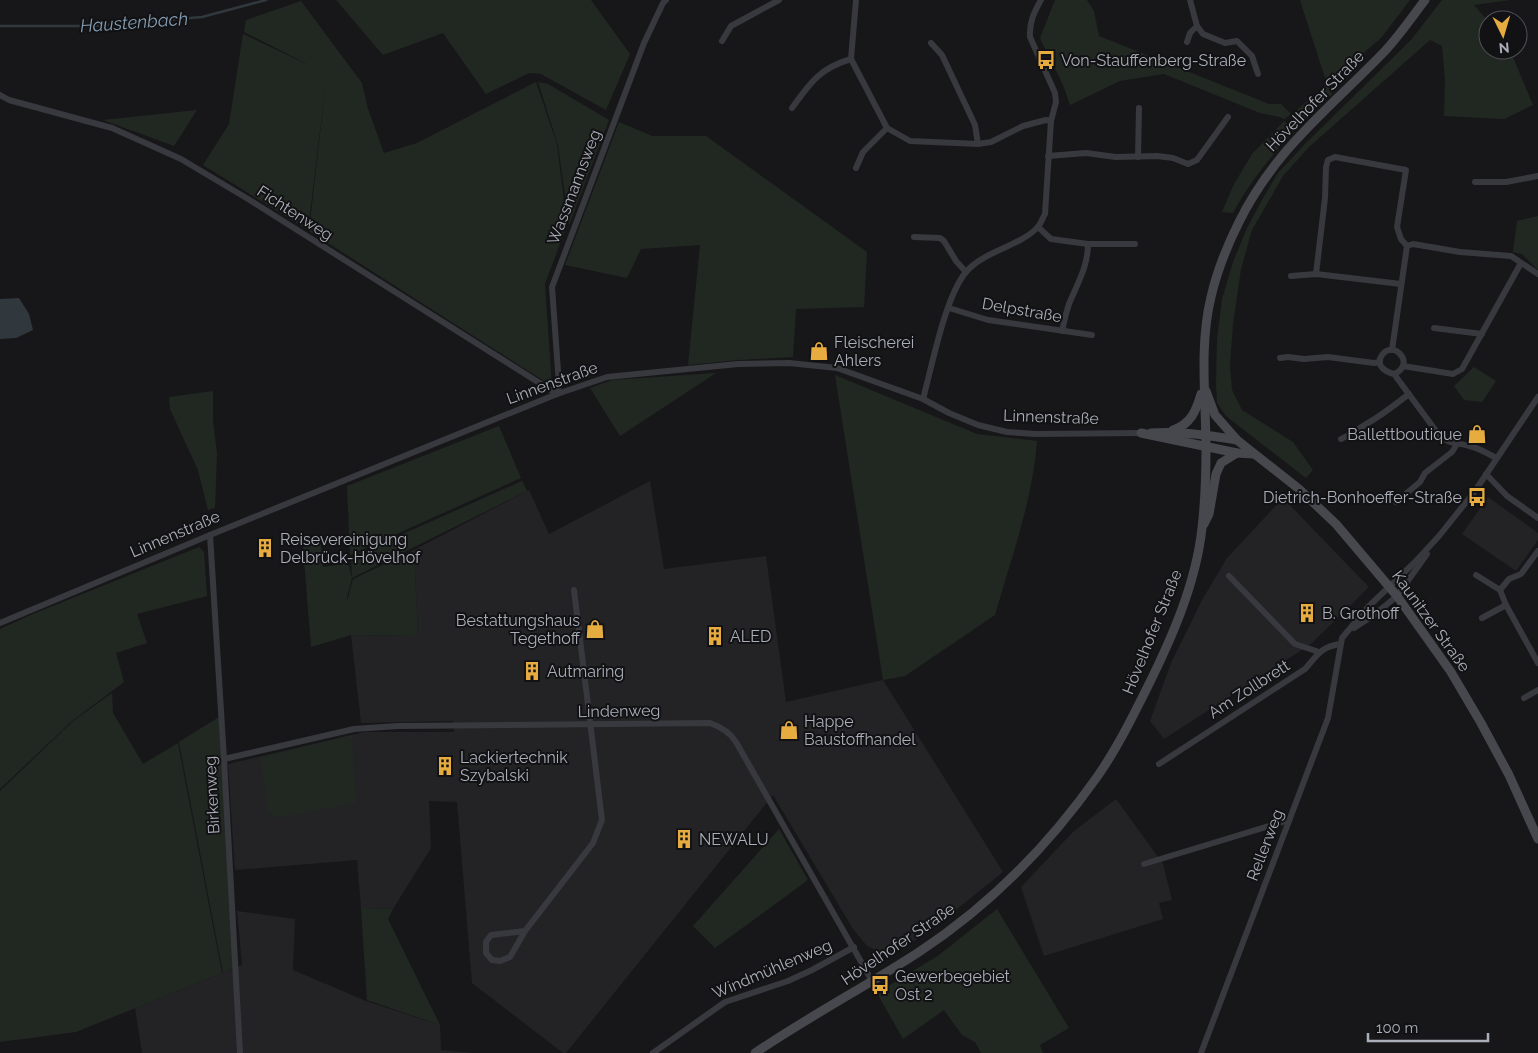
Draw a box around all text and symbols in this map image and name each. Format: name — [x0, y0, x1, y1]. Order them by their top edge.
water label: Haustenbach — [79, 8, 189, 36]
north arrow — [1478, 10, 1528, 60]
text: N — [1498, 40, 1510, 56]
street label: Hövelhofer Straße — [1262, 47, 1368, 155]
bus stop icon: Von-Stauffenberg-Straße — [1035, 49, 1057, 71]
place label: Von-Stauffenberg-Straße — [1061, 51, 1246, 70]
street label: Wassmannsweg — [543, 127, 605, 247]
street label: Fichtenweg — [253, 181, 337, 245]
street label: Delpstraße — [981, 294, 1063, 326]
place label: Fleischerei Ahlers — [834, 333, 914, 370]
shop icon: Fleischerei Ahlers — [808, 340, 830, 362]
street label: Linnenstraße — [504, 358, 600, 408]
street label: Linnenstraße — [1003, 406, 1099, 428]
shop icon: Ballettboutique — [1466, 423, 1488, 445]
place label: Ballettboutique — [1347, 425, 1462, 444]
bus stop icon: Dietrich-Bonhoeffer-Straße — [1466, 486, 1488, 508]
place label: Dietrich-Bonhoeffer-Straße — [1263, 488, 1462, 507]
street label: Linnenstraße — [127, 507, 223, 561]
place label: Reisevereinigung Delbrück-Hövelhof — [280, 530, 421, 567]
building icon: Reisevereinigung Delbrück-Hövelhof — [254, 537, 276, 559]
street label: Hövelhofer Straße — [1118, 567, 1186, 697]
street label: Kaunitzer Straße — [1388, 567, 1474, 675]
building icon: B. Grothoff — [1296, 602, 1318, 624]
place label: B. Grothoff — [1322, 604, 1400, 623]
place label: Bestattungshaus Tegethoff — [456, 611, 581, 648]
shop icon: Bestattungshaus Tegethoff — [584, 618, 606, 640]
building icon: ALED — [704, 625, 726, 647]
place label: ALED — [730, 627, 771, 646]
street label: Am Zollbrett — [1205, 655, 1294, 722]
building icon: Autmaring — [521, 660, 543, 682]
place label: Autmaring — [547, 662, 624, 681]
street label: Lindenweg — [578, 701, 660, 721]
place label: Happe Baustoffhandel — [804, 712, 916, 749]
shop icon: Happe Baustoffhandel — [778, 719, 800, 741]
place label: Lackiertechnik Szybalski — [460, 748, 568, 785]
street label: Birkenweg — [200, 755, 224, 835]
building icon: Lackiertechnik Szybalski — [434, 755, 456, 777]
street label: Rellerweg — [1243, 806, 1287, 884]
building icon: NEWALU — [673, 828, 695, 850]
place label: NEWALU — [699, 830, 769, 849]
street label: Hövelhofer Straße — [838, 899, 958, 989]
street label: Windmühlenweg — [709, 935, 835, 1003]
place label: Gewerbegebiet Ost 2 — [895, 967, 1011, 1004]
bus stop icon: Gewerbegebiet Ost 2 — [869, 974, 891, 996]
scale bar — [1368, 1010, 1488, 1042]
text: 100 m — [1376, 1019, 1418, 1037]

